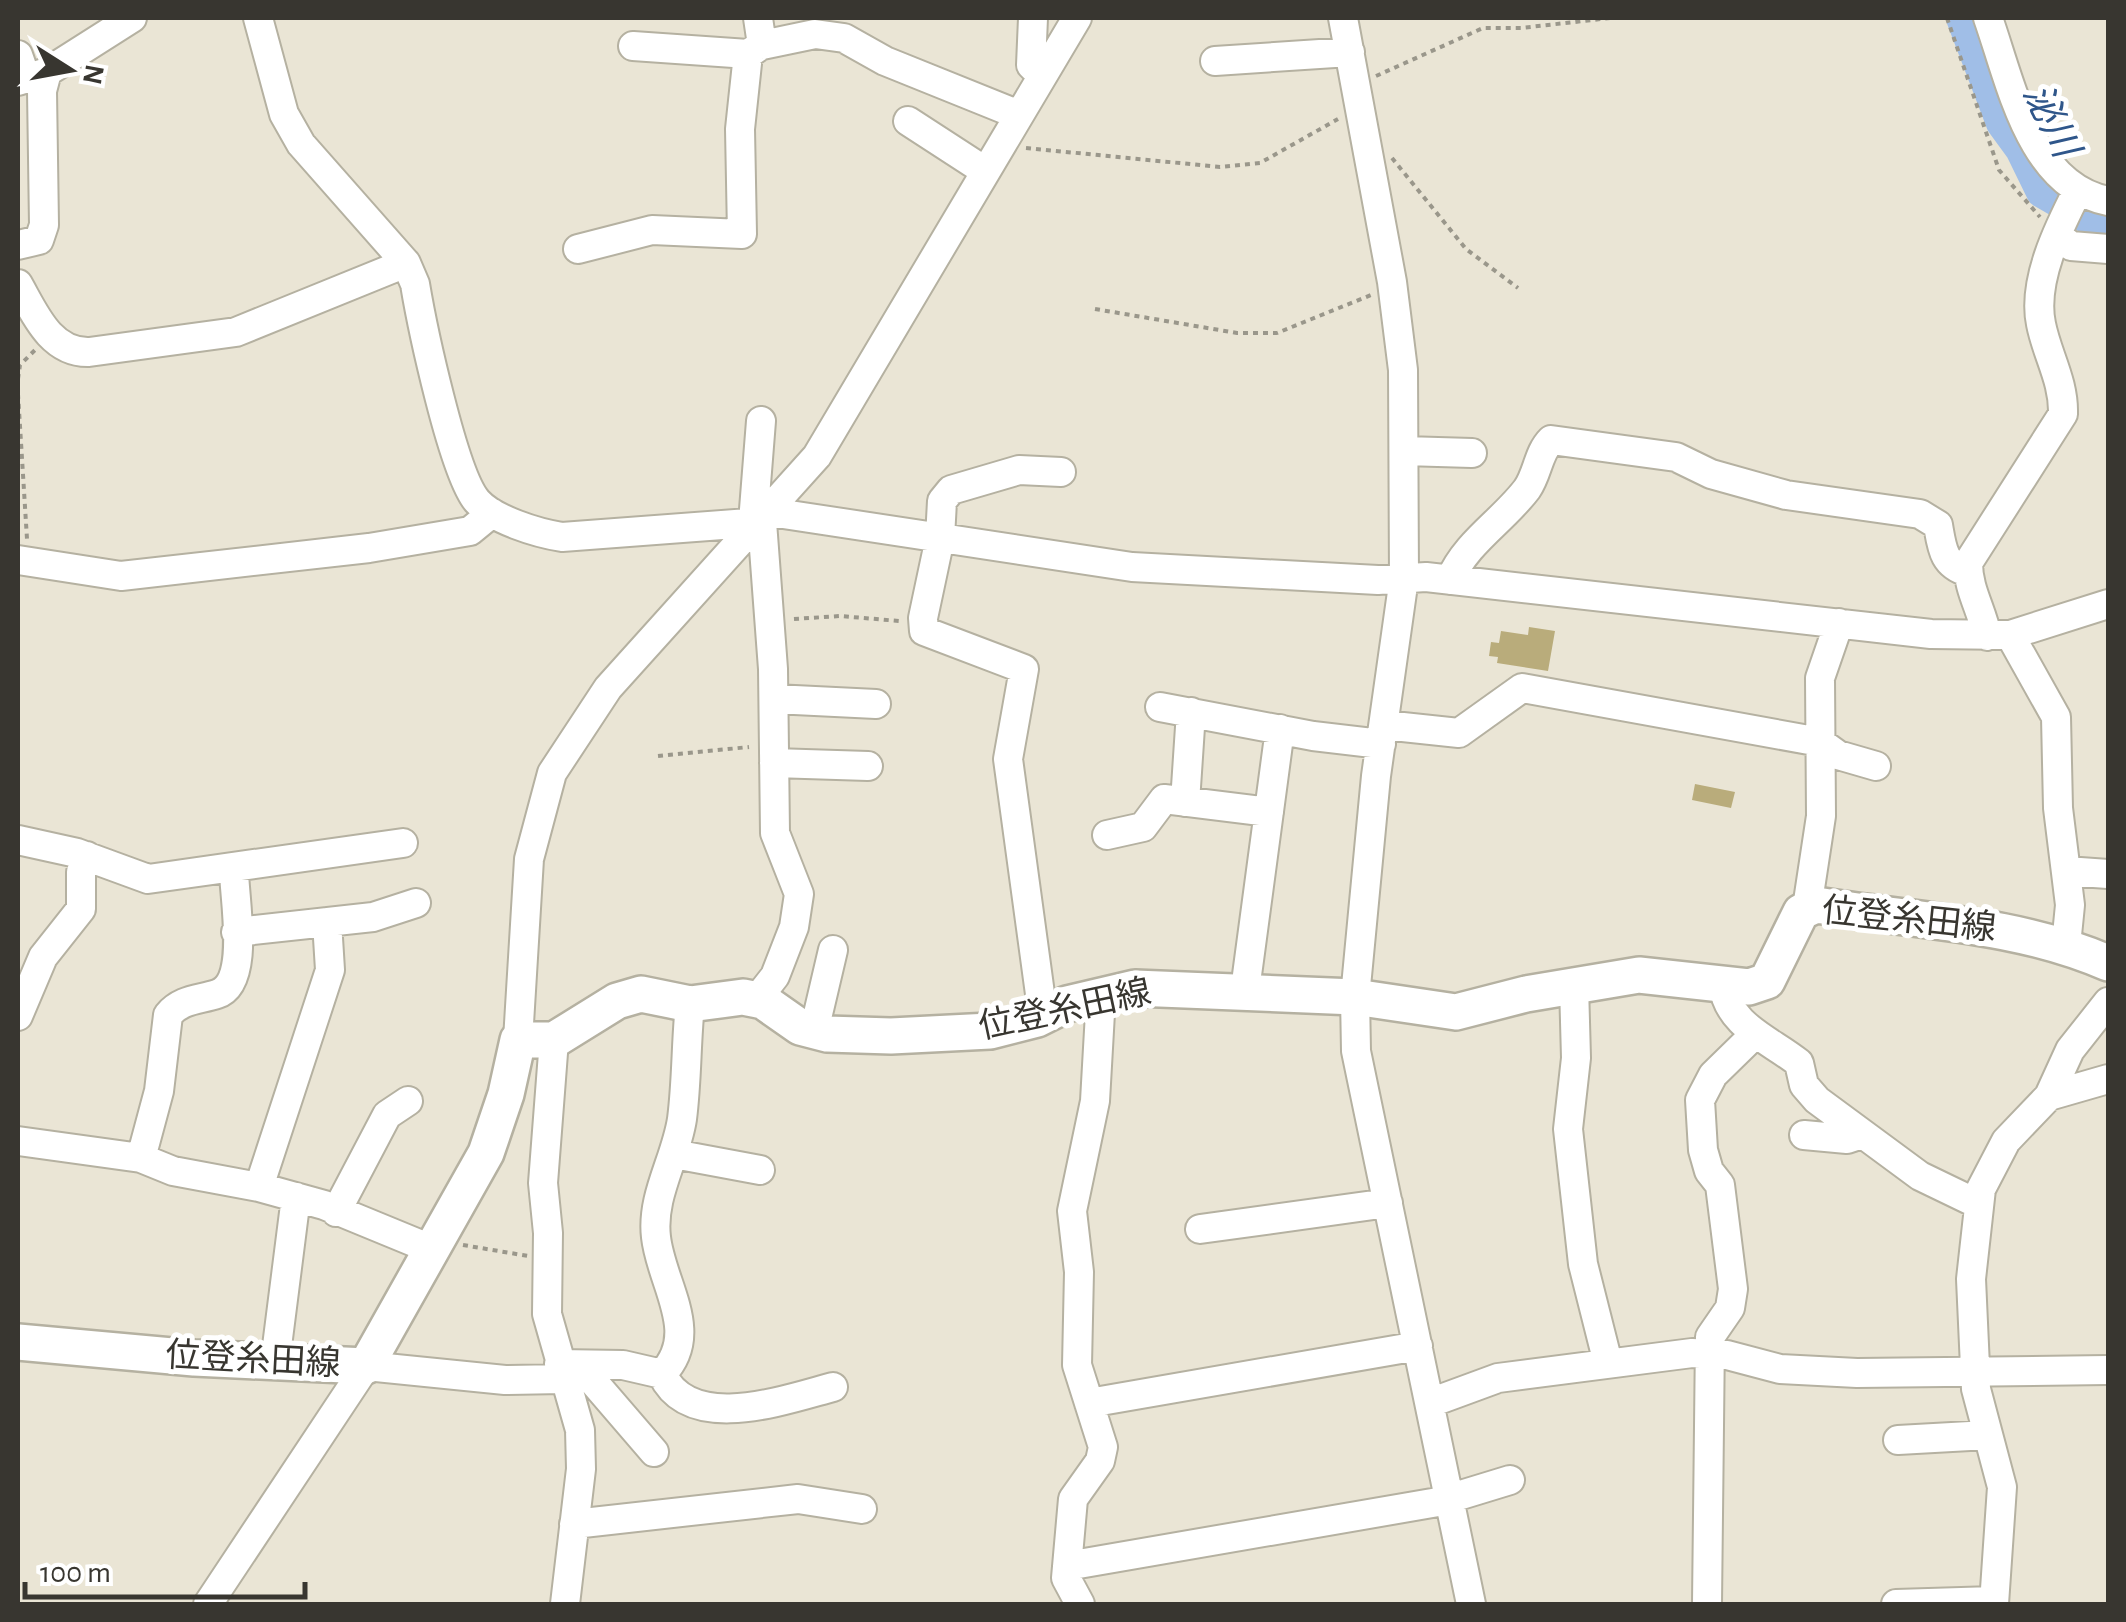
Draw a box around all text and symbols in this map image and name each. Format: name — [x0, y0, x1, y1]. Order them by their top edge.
north arrow — [20, 20, 120, 120]
text: N — [77, 62, 108, 87]
water label: 泌川 — [2016, 78, 2088, 167]
street label: 位登糸田線 — [1820, 891, 1998, 947]
street label: 位登糸田線 — [975, 973, 1154, 1045]
street label: 位登糸田線 — [165, 1336, 341, 1382]
scale bar — [25, 1537, 305, 1599]
text: 100 m — [40, 1558, 111, 1588]

